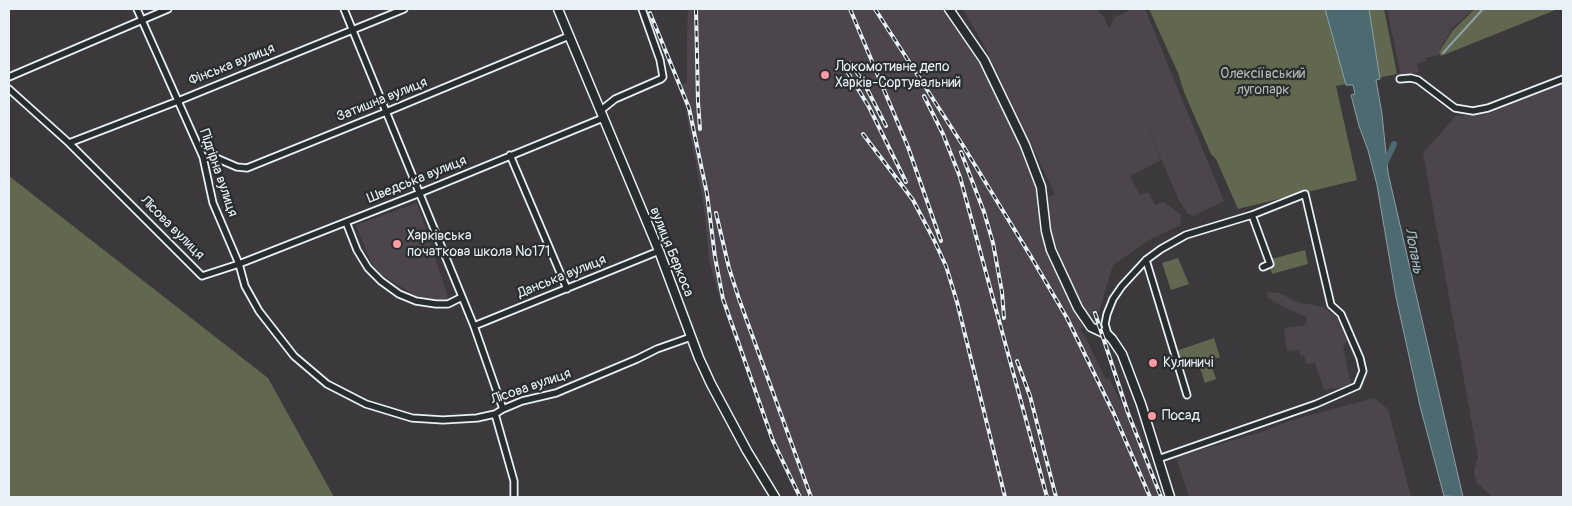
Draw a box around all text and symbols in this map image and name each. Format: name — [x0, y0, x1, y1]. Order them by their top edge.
street label: Фінська вулиця — [187, 40, 277, 90]
place label: Локомотивне депо Харків-Сортувальний — [835, 59, 961, 92]
park label: Олексіївський лугопарк — [1220, 66, 1306, 98]
marker: Локомотивне депо Харків-Сортувальний — [819, 69, 831, 81]
street label: Затишна вулиця — [334, 74, 430, 126]
street label: Підгірна вулиця — [195, 127, 241, 219]
street label: Шведська вулиця — [365, 152, 469, 208]
street label: Лісова вулиця — [136, 192, 208, 264]
street label: вулиця Беркоса — [645, 205, 697, 299]
water label: Лопань — [1400, 227, 1426, 275]
place label: Харківська початкова школа №171 — [407, 228, 550, 260]
marker: Харківська початкова школа №171 — [391, 238, 403, 250]
street label: Данська вулиця — [515, 252, 609, 302]
place label: Кулиничі — [1163, 355, 1213, 371]
marker: Кулиничі — [1147, 357, 1159, 369]
street label: Лісова вулиця — [489, 365, 573, 409]
place label: Посад — [1162, 408, 1200, 424]
marker: Посад — [1146, 410, 1158, 422]

